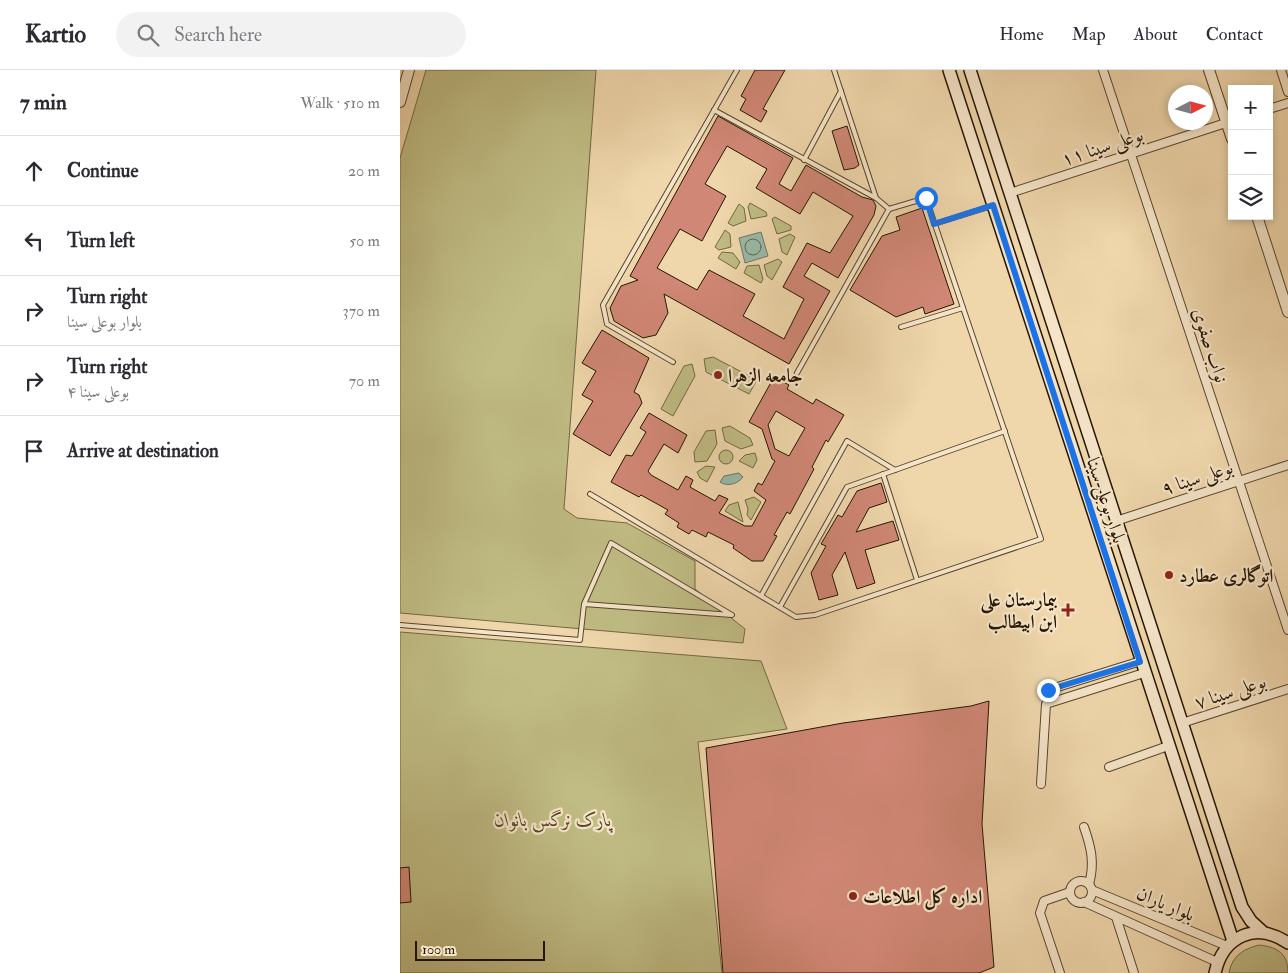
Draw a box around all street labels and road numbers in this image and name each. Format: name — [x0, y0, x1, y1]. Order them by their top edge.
street label: بوعلی سینا ۱۱ — [1058, 122, 1147, 173]
street label: نواب صفوی — [1187, 305, 1233, 386]
street label: بلوار بوعلی سینا — [1079, 454, 1131, 547]
street label: بوعلی سینا ۹ — [1159, 455, 1237, 503]
street label: بوعلی سینا ۷ — [1192, 669, 1270, 717]
street label: بلوار یاران — [1133, 881, 1198, 927]

